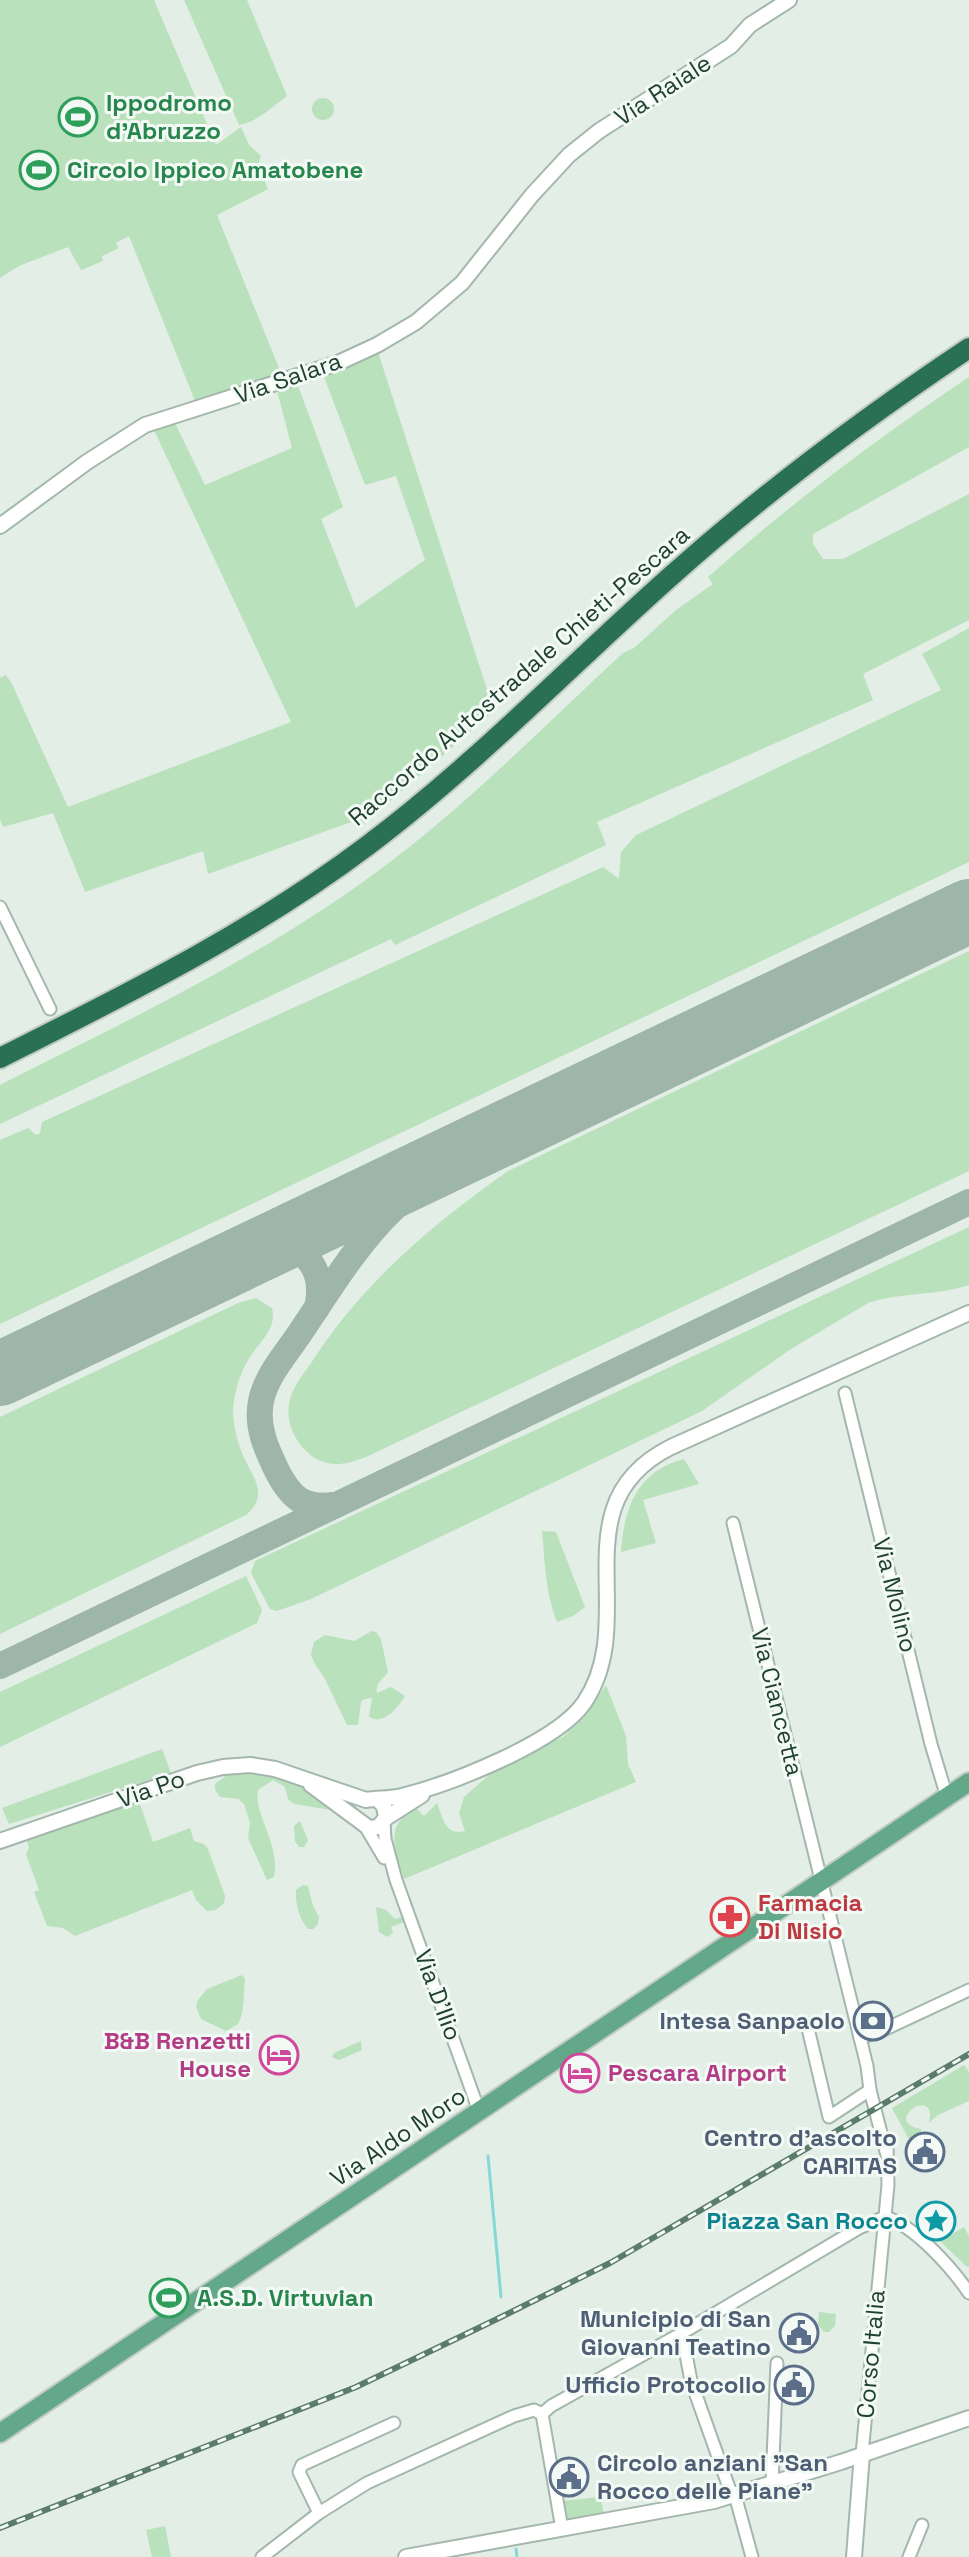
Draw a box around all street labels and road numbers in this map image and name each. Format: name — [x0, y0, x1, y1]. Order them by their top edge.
street label: Via Raiale — [608, 47, 717, 132]
street label: Via Salara — [230, 345, 346, 410]
street label: Raccordo Autostradale Chieti-Pescara — [342, 519, 696, 832]
street label: Via Molino — [866, 1534, 925, 1656]
street label: Via Ciancetta — [744, 1625, 811, 1779]
street label: Via Po — [113, 1763, 189, 1815]
street label: Via D'Ilio — [408, 1945, 469, 2045]
street label: Via Aldo Moro — [324, 2080, 471, 2193]
street label: Corso Italia — [849, 2288, 892, 2420]

